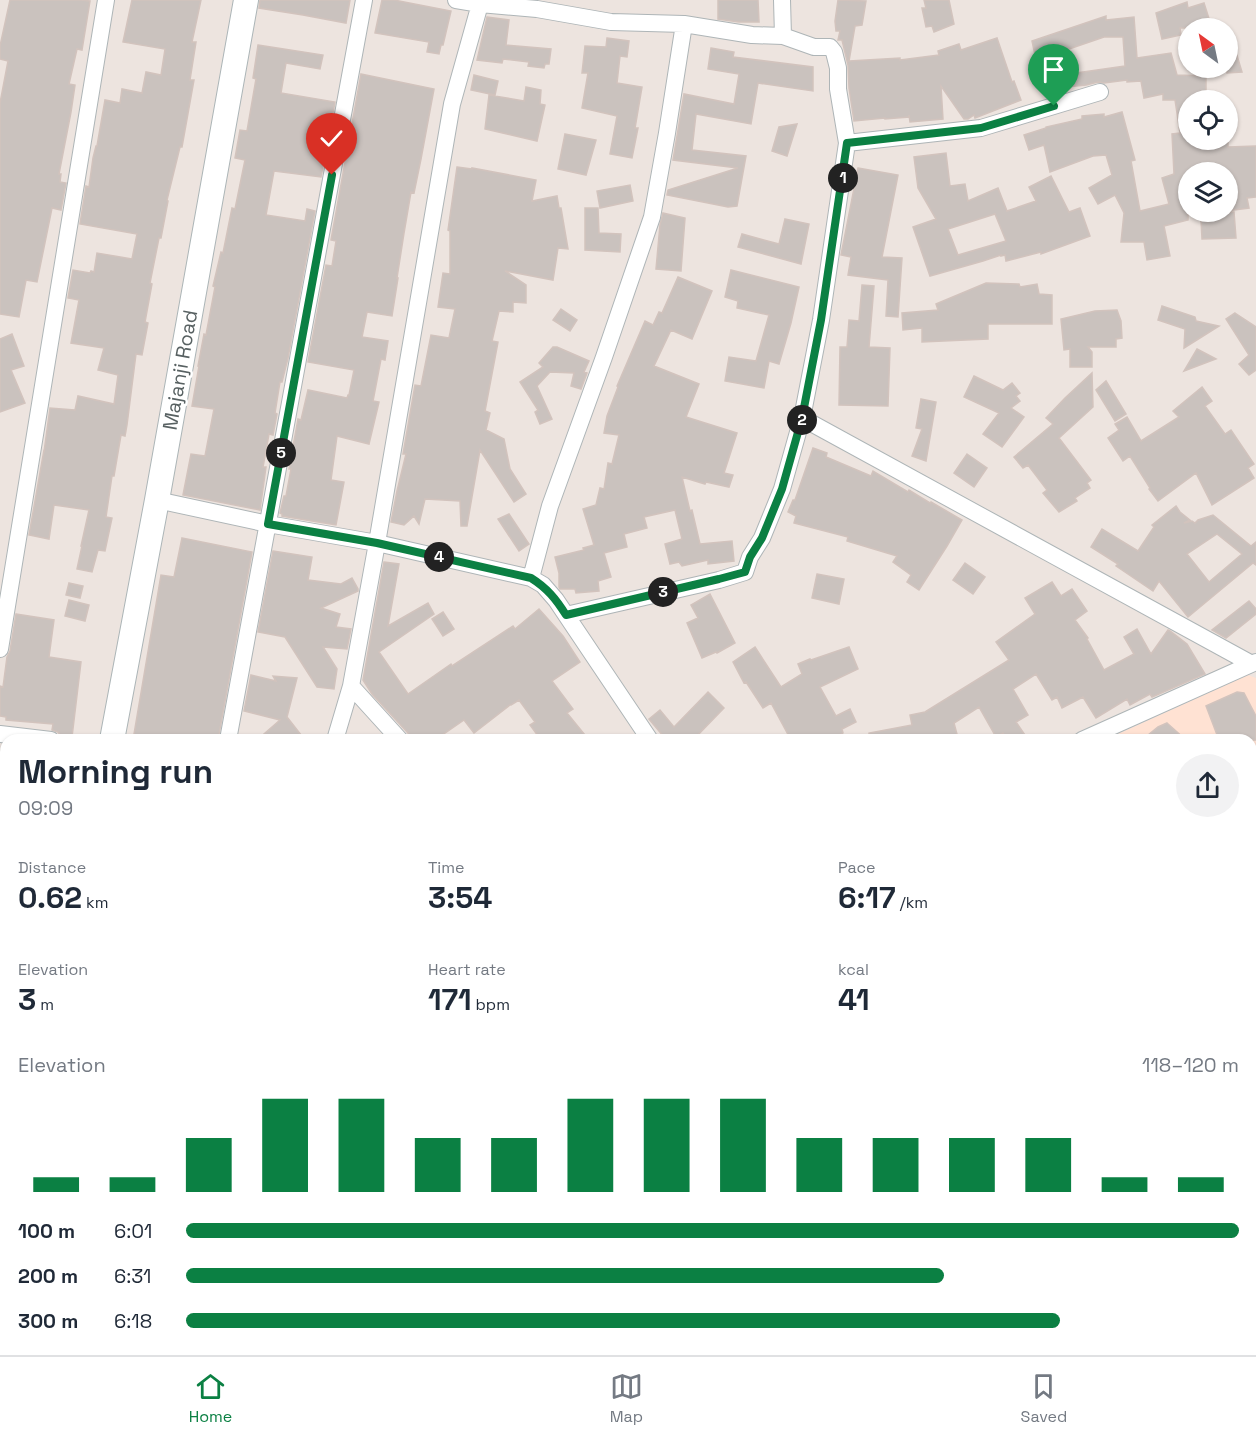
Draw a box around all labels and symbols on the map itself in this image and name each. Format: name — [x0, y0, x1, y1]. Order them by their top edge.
north arrow — [1178, 18, 1238, 78]
pin — [1028, 44, 1079, 106]
pin — [306, 113, 357, 175]
pin: 1 — [828, 163, 858, 193]
street label: Majanji Road — [157, 308, 203, 432]
pin: 2 — [787, 405, 817, 435]
pin: 5 — [266, 438, 296, 468]
pin: 4 — [424, 542, 454, 572]
pin: 3 — [648, 577, 678, 607]

